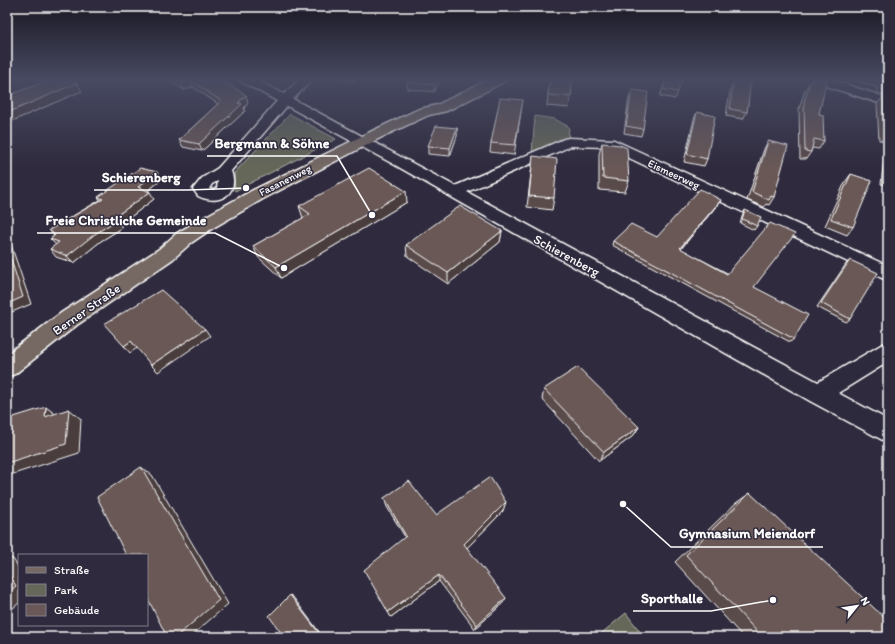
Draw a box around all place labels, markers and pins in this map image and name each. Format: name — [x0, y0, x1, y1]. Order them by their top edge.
callout: Bergmann & Söhne — [207, 130, 337, 156]
callout: Schierenberg — [94, 164, 188, 190]
callout: Freie Christliche Gemeinde — [37, 207, 215, 233]
callout: Gymnasium Meiendorf — [671, 521, 823, 547]
callout: Sporthalle — [633, 585, 711, 611]

